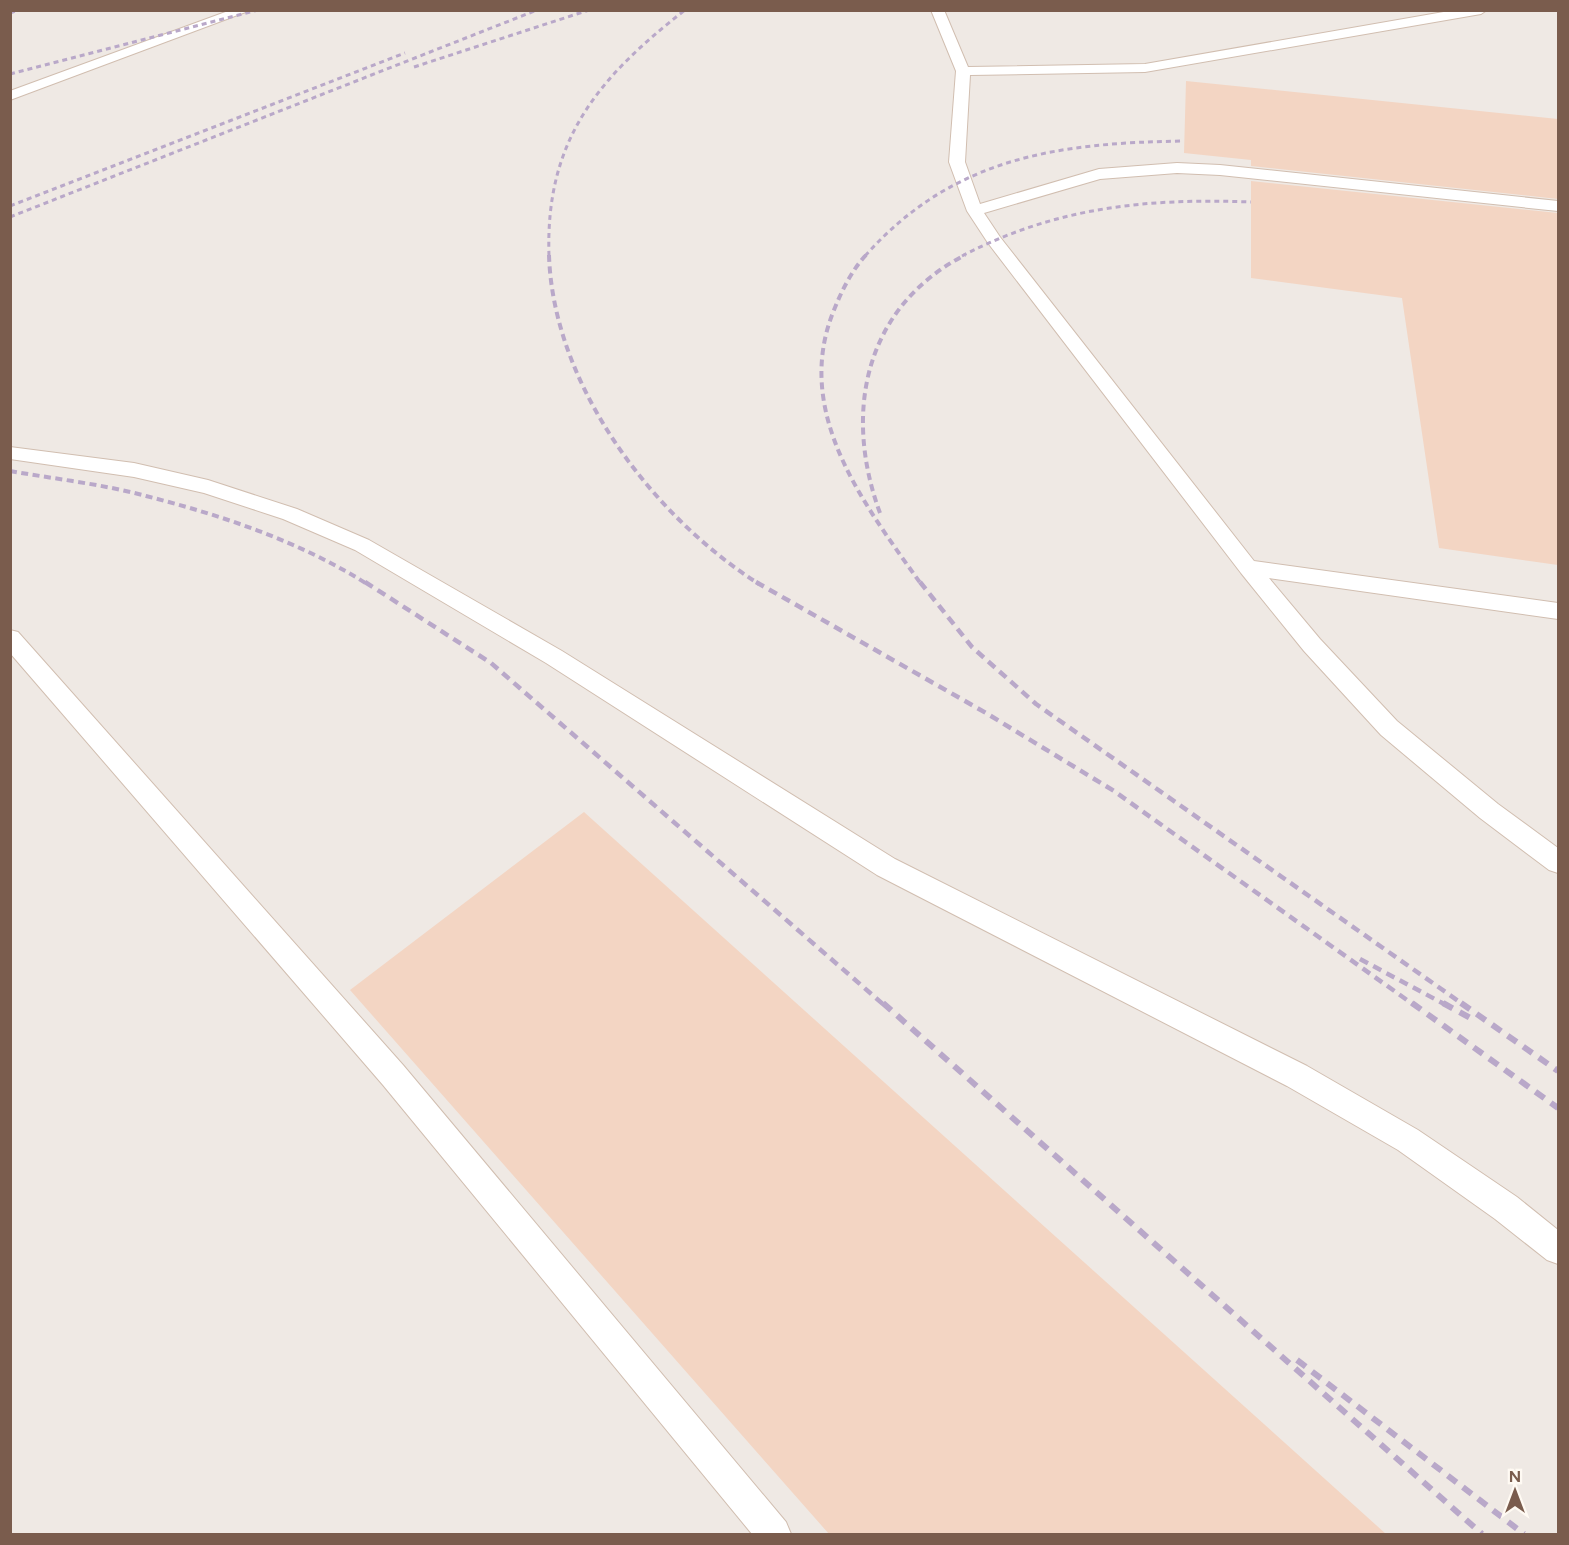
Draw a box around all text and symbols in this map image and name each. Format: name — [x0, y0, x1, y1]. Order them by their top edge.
north arrow — [1485, 1461, 1545, 1521]
text: N — [1509, 1467, 1521, 1486]

